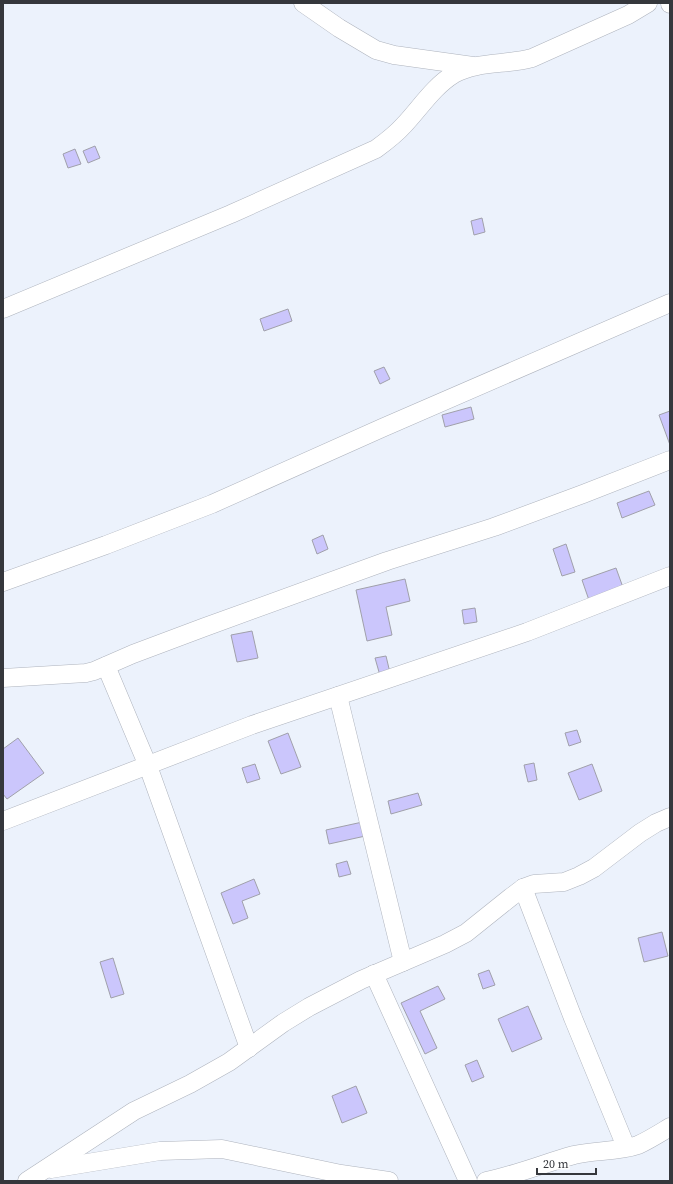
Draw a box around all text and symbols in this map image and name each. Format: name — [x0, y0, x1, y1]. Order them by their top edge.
scale bar — [537, 1150, 596, 1176]
text: 20 m — [543, 1156, 569, 1172]

